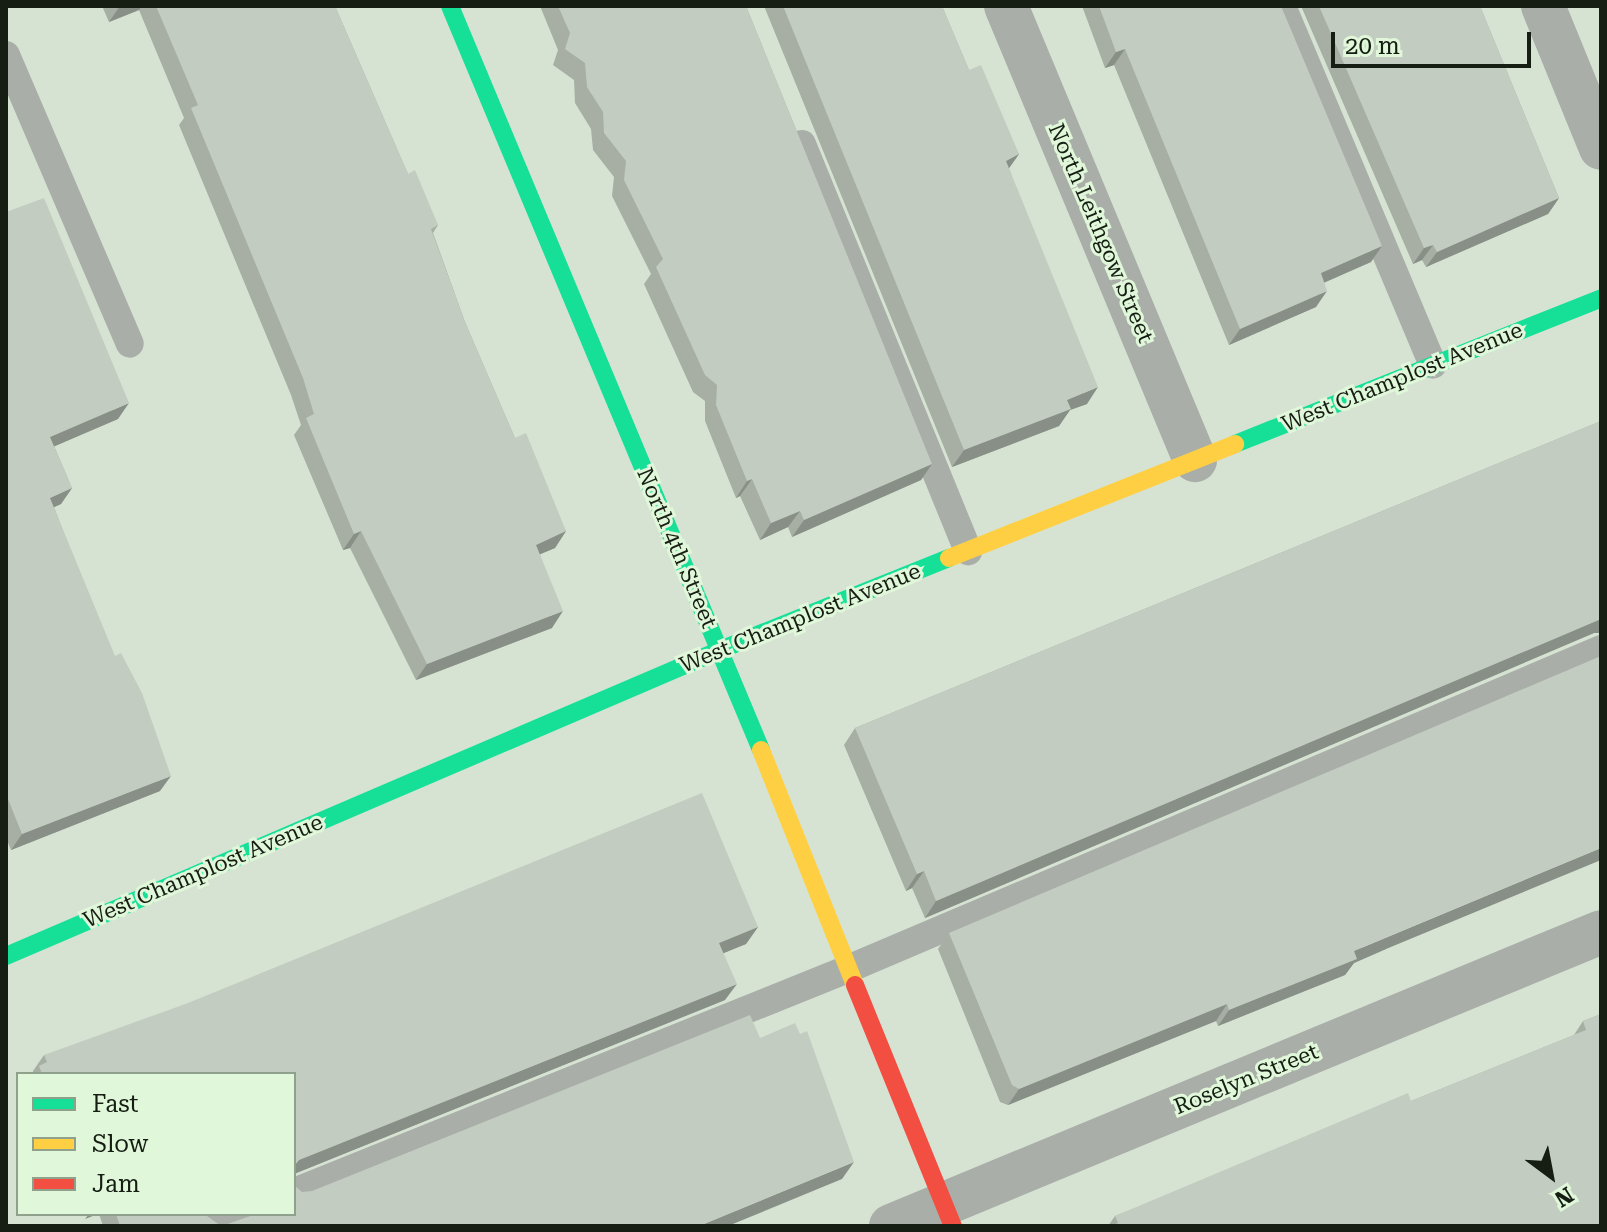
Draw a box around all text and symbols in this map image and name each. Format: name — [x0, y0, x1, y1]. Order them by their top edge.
scale bar — [1335, 16, 1535, 66]
text: 20 m — [1345, 32, 1400, 60]
street label: North Leithgow Street — [1043, 120, 1159, 346]
street label: West Champlost Avenue — [1278, 317, 1526, 437]
street label: North 4th Street — [631, 464, 723, 632]
street label: West Champlost Avenue — [676, 558, 924, 678]
street label: West Champlost Avenue — [79, 809, 327, 933]
street label: Roselyn Street — [1170, 1038, 1322, 1120]
legend — [16, 1072, 296, 1216]
text: Fast — [92, 1090, 139, 1118]
text: Slow — [92, 1130, 148, 1158]
north arrow — [1511, 1136, 1591, 1216]
text: Jam — [92, 1170, 140, 1198]
text: N — [1550, 1182, 1578, 1212]

